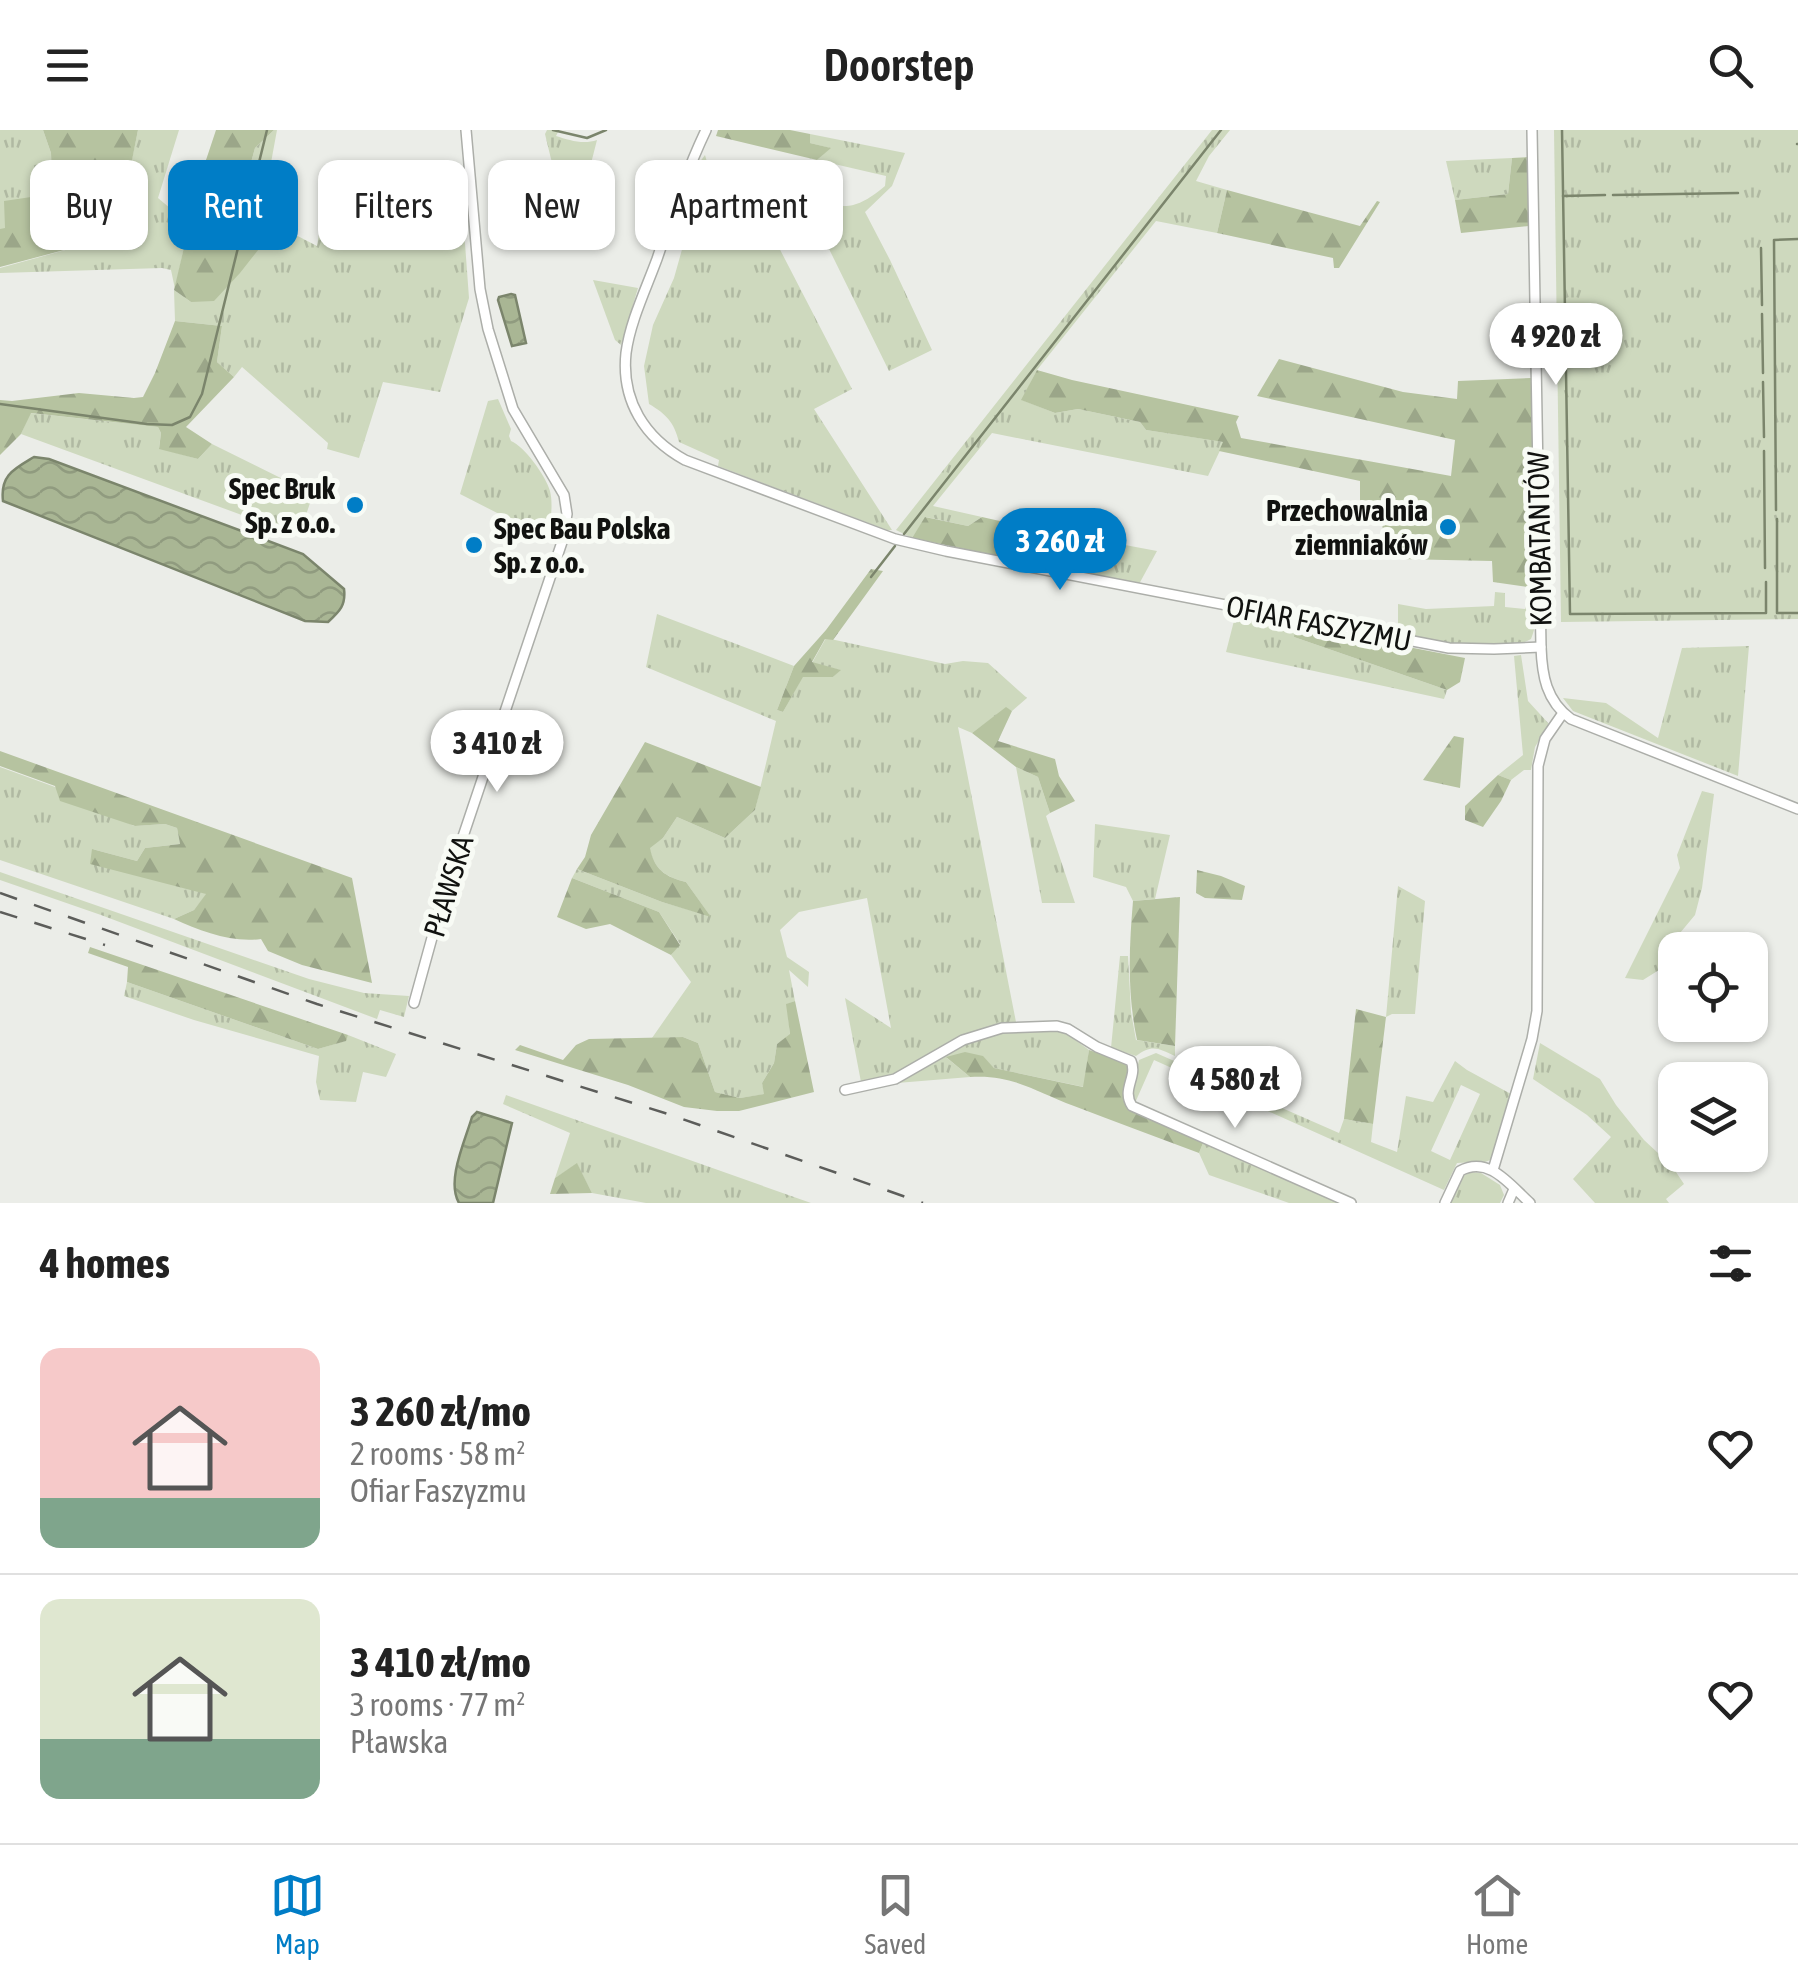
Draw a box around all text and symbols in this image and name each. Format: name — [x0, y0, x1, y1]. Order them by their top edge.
icon: menu — [40, 38, 95, 93]
icon: search — [1703, 38, 1758, 93]
text: Doorstep — [824, 39, 974, 91]
chip: Buy — [30, 160, 148, 250]
chip: Rent — [168, 160, 298, 250]
chip: Filters — [318, 160, 468, 250]
chip: New — [488, 160, 615, 250]
chip: Apartment — [635, 160, 843, 250]
pin: 4 920 zł — [1453, 303, 1659, 388]
text: 4 920 zł — [1512, 317, 1600, 354]
street label: KOMBATANTÓW — [1520, 451, 1558, 627]
place label: Spec Bruk Sp. z o.o. — [229, 471, 336, 539]
place label: Przechowalnia ziemniaków — [1266, 493, 1428, 561]
marker: Spec Bruk Sp. z o.o. — [344, 494, 366, 516]
pin: 3 260 zł — [957, 508, 1163, 593]
place label: Spec Bau Polska Sp. z o.o. — [494, 511, 671, 579]
marker: Przechowalnia ziemniaków — [1437, 516, 1459, 538]
text: 3 260 zł — [1016, 522, 1104, 559]
marker: Spec Bau Polska Sp. z o.o. — [463, 534, 485, 556]
street label: OFIAR FASZYZMU — [1223, 588, 1415, 658]
pin: 3 410 zł — [394, 710, 600, 795]
text: 3 410 zł — [453, 724, 541, 761]
street label: PŁAWSKA — [417, 831, 480, 941]
map controls — [1658, 932, 1768, 1172]
button: locate — [1658, 932, 1768, 1042]
pin: 4 580 zł — [1132, 1046, 1338, 1131]
text: 4 580 zł — [1191, 1060, 1279, 1097]
button: layers — [1658, 1062, 1768, 1172]
icon: filters — [1703, 1236, 1758, 1291]
text: 4 homes — [40, 1239, 170, 1287]
text: 3 260 zł/mo — [350, 1387, 531, 1435]
icon: home — [120, 1388, 240, 1508]
icon: heart — [1703, 1421, 1758, 1476]
text: 2 rooms · 58 m² — [350, 1435, 525, 1472]
text: Ofiar Faszyzmu — [350, 1472, 527, 1509]
text: 3 410 zł/mo — [350, 1638, 531, 1686]
icon: home — [120, 1639, 240, 1759]
icon: heart — [1703, 1672, 1758, 1727]
text: 3 rooms · 77 m² — [350, 1686, 525, 1723]
text: Pławska — [350, 1723, 448, 1760]
tab: Map — [270, 1868, 325, 1960]
tab: Saved — [864, 1868, 926, 1960]
tab: Home — [1466, 1868, 1528, 1960]

